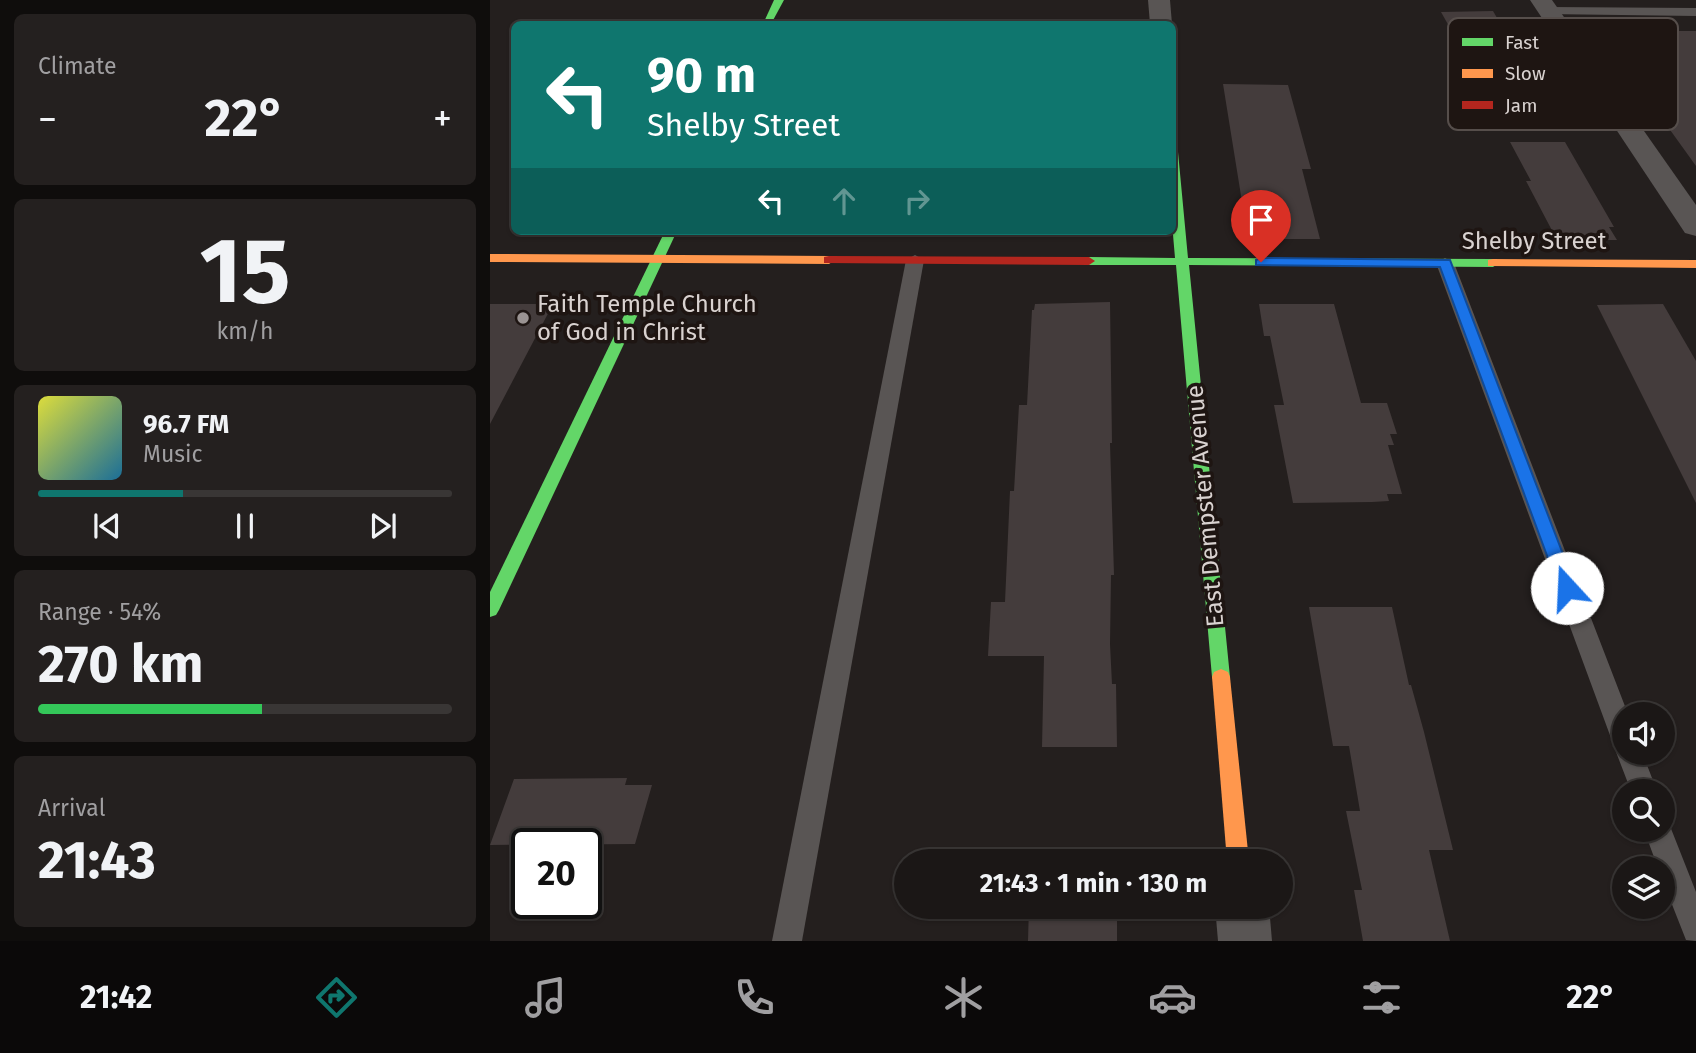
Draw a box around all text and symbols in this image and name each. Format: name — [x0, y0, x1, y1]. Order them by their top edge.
legend — [1448, 18, 1678, 130]
text: Fast — [1505, 31, 1539, 54]
text: 90 m — [647, 46, 756, 105]
icon: left — [532, 49, 623, 140]
text: Climate — [38, 52, 117, 80]
text: Slow — [1505, 62, 1546, 85]
text: 22° — [205, 87, 285, 150]
text: Jam — [1505, 94, 1537, 117]
text: − — [38, 96, 57, 142]
text: + — [433, 96, 452, 142]
text: Shelby Street — [647, 106, 840, 144]
icon: left — [752, 182, 790, 220]
icon: ahead — [825, 182, 863, 220]
icon: right — [898, 182, 936, 220]
pin — [1231, 190, 1291, 262]
icon: arrive — [1242, 201, 1280, 239]
text: 15 — [199, 217, 291, 326]
street label: Shelby Street — [1462, 227, 1607, 255]
place label: Faith Temple Church of God in Christ — [537, 290, 757, 346]
marker: Faith Temple Church of God in Christ — [515, 310, 531, 326]
text: km/h — [217, 317, 273, 345]
street label: East Dempster Avenue — [1180, 384, 1230, 628]
text: 96.7 FM — [143, 409, 229, 440]
text: Music — [143, 440, 203, 468]
icon: previous — [88, 507, 126, 545]
icon: pause — [226, 507, 264, 545]
icon: next — [364, 507, 402, 545]
position arrow — [1530, 551, 1604, 625]
text: Range · 54% — [38, 598, 161, 626]
text: 270 km — [38, 633, 204, 696]
map controls — [1612, 702, 1675, 919]
button: sound — [1612, 702, 1675, 765]
button: search — [1612, 779, 1675, 842]
text: Arrival — [38, 794, 105, 822]
speed limit sign: 20 — [511, 828, 602, 919]
text: 21:43 — [38, 829, 156, 892]
button: layers — [1612, 856, 1675, 919]
text: 21:43 · 1 min · 130 m — [980, 868, 1207, 899]
icon: directions — [312, 973, 361, 1022]
icon: music — [521, 973, 570, 1022]
icon: phone — [730, 973, 779, 1022]
icon: climate — [939, 973, 988, 1022]
icon: car — [1148, 973, 1197, 1022]
icon: filters — [1357, 973, 1406, 1022]
text: 21:42 — [80, 978, 152, 1016]
text: 22° — [1566, 978, 1616, 1016]

